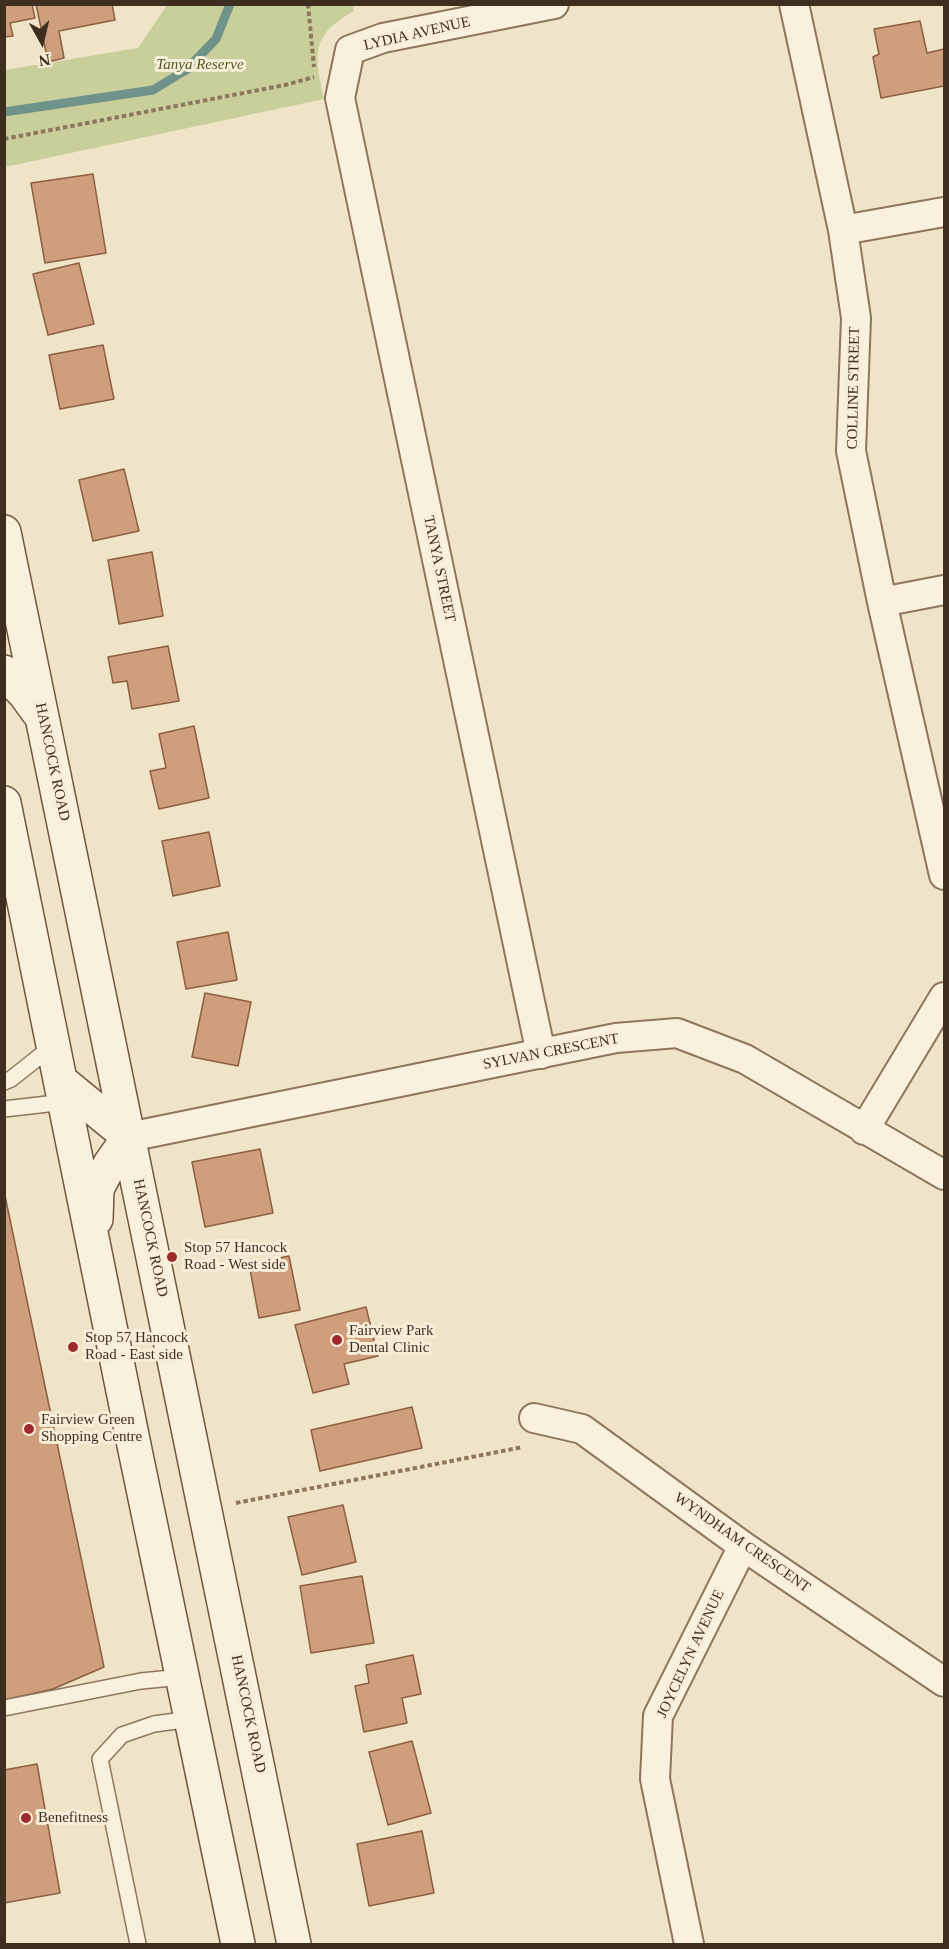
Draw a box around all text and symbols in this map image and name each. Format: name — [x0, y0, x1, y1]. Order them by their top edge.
north arrow — [12, 12, 72, 72]
street label: LYDIA AVENUE — [362, 13, 472, 55]
text: N — [38, 51, 51, 70]
park label: Tanya Reserve — [156, 56, 244, 74]
street label: COLLINE STREET — [844, 326, 864, 450]
street label: TANYA STREET — [419, 514, 459, 624]
street label: HANCOCK ROAD — [31, 701, 73, 823]
street label: SYLVAN CRESCENT — [482, 1030, 620, 1074]
street label: HANCOCK ROAD — [129, 1177, 171, 1299]
place label: Stop 57 Hancock Road - West side — [184, 1239, 287, 1274]
marker: Stop 57 Hancock Road - West side — [165, 1250, 179, 1264]
place label: Fairview Park Dental Clinic — [349, 1322, 434, 1357]
place label: Stop 57 Hancock Road - East side — [85, 1329, 188, 1364]
marker: Fairview Park Dental Clinic — [330, 1333, 344, 1347]
marker: Stop 57 Hancock Road - East side — [66, 1340, 80, 1354]
place label: Fairview Green Shopping Centre — [41, 1411, 142, 1446]
marker: Fairview Green Shopping Centre — [22, 1422, 36, 1436]
street label: WYNDHAM CRESCENT — [670, 1489, 814, 1597]
street label: JOYCELYN AVENUE — [653, 1587, 729, 1721]
street label: HANCOCK ROAD — [227, 1653, 269, 1775]
place label: Benefitness — [38, 1809, 108, 1827]
marker: Benefitness — [19, 1811, 33, 1825]

